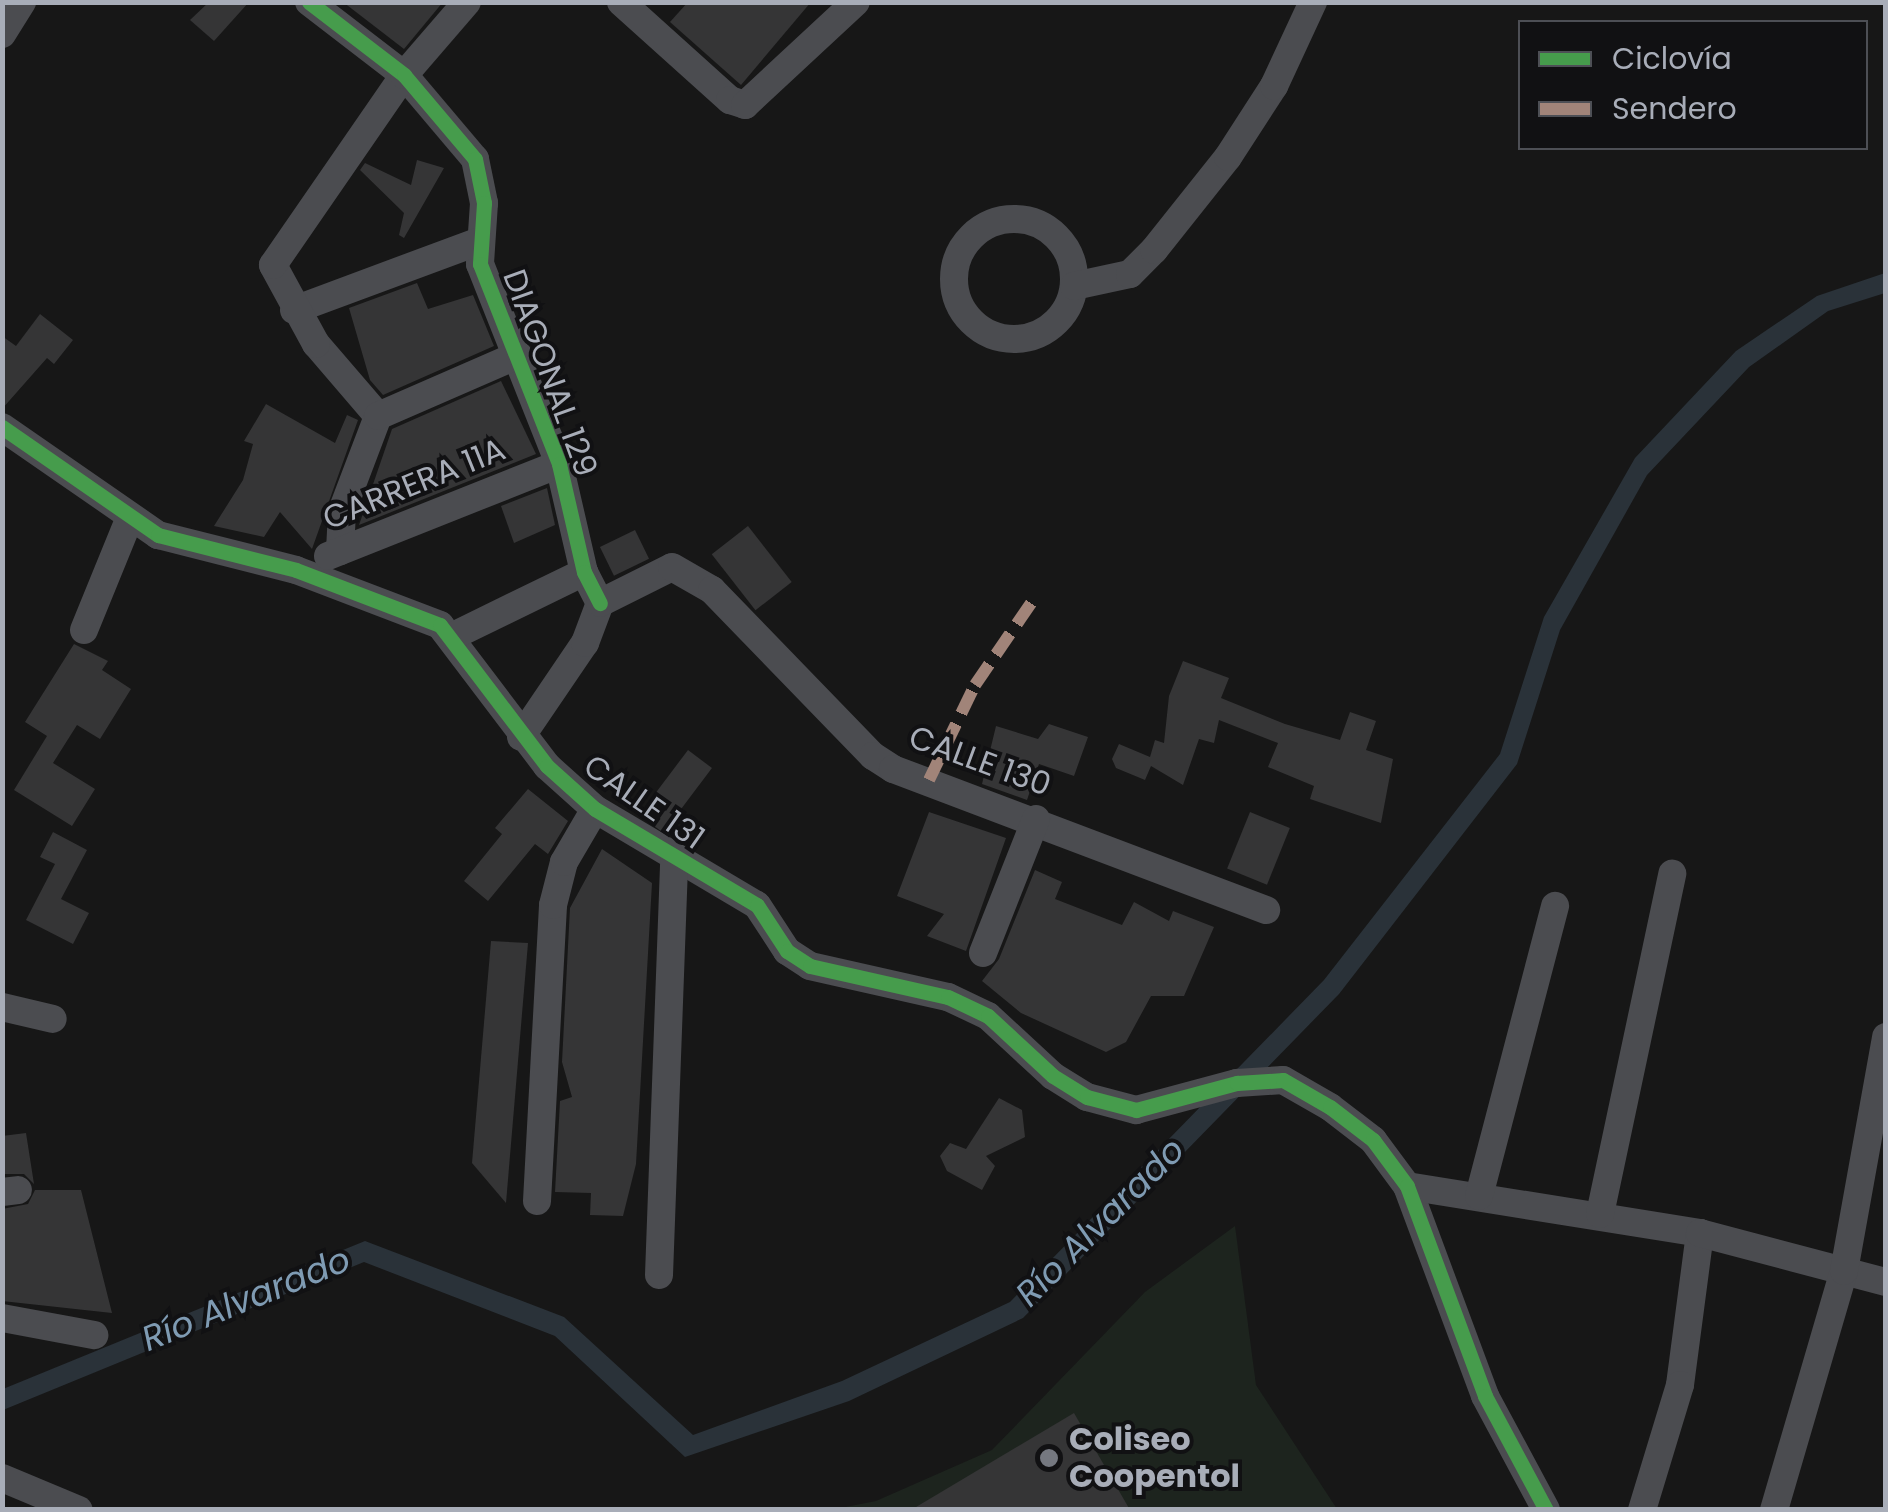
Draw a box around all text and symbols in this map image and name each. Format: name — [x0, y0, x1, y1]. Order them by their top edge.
legend — [1518, 20, 1868, 150]
text: Ciclovía — [1612, 37, 1732, 80]
text: Sendero — [1612, 87, 1737, 130]
street label: DIAGONAL 129 — [495, 264, 605, 482]
street label: CARRERA 11A — [317, 430, 511, 538]
street label: CALLE 130 — [904, 718, 1056, 804]
street label: CALLE 131 — [576, 747, 712, 857]
water label: Río Alvarado — [1007, 1129, 1193, 1315]
water label: Río Alvarado — [136, 1238, 356, 1360]
place label: Coliseo Coopentol — [1069, 1421, 1240, 1496]
marker: Coliseo Coopentol — [1038, 1447, 1060, 1469]

